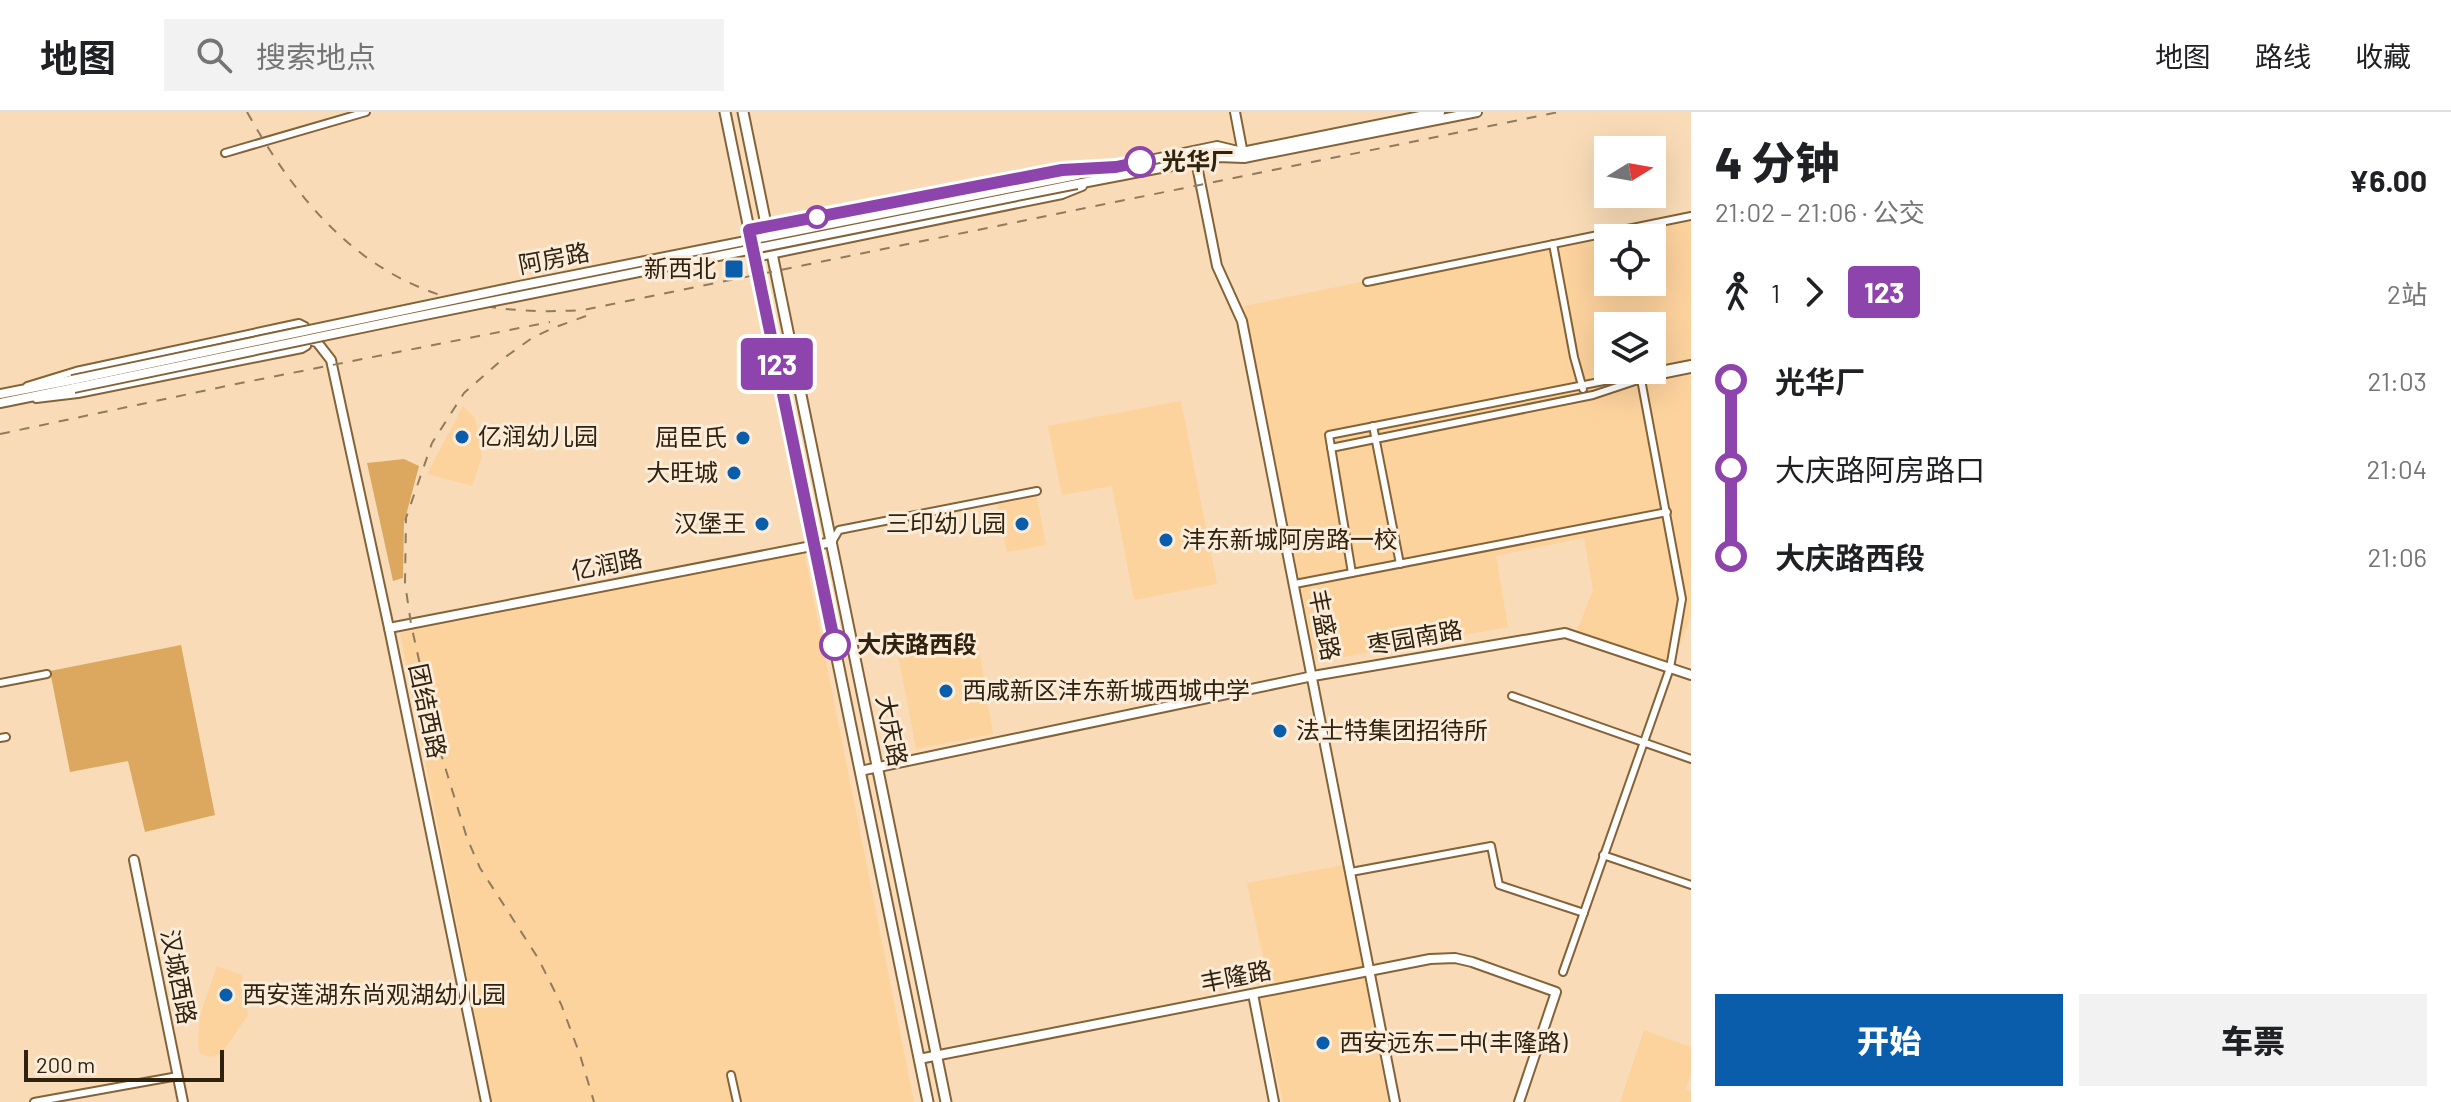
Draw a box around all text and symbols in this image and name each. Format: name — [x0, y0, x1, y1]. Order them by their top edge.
search box — [164, 19, 724, 91]
icon: search — [192, 33, 236, 77]
text: 地图 — [40, 34, 116, 80]
text: 搜索地点 — [256, 38, 376, 74]
text: 地图 — [2155, 39, 2211, 73]
text: 路线 — [2255, 39, 2311, 73]
text: 收藏 — [2355, 39, 2411, 73]
text: 4 分钟 — [1715, 135, 1839, 188]
north arrow — [1594, 136, 1666, 208]
map controls — [1594, 136, 1666, 384]
place label: 光华厂 — [1162, 146, 1234, 175]
marker: 光华厂 — [1125, 147, 1155, 177]
text: ¥6.00 — [2349, 162, 2427, 198]
text: 21:02 – 21:06 · 公交 — [1715, 196, 1925, 227]
unlabelled marker — [806, 206, 828, 228]
button: locate — [1594, 224, 1666, 296]
street label: 阿房路 — [516, 236, 592, 279]
place label: 新西北 — [644, 253, 716, 282]
marker: 新西北 — [723, 258, 745, 280]
icon: walk — [1715, 270, 1759, 314]
icon: forward — [1792, 270, 1836, 314]
text: 123 — [1864, 275, 1904, 309]
text: 1 — [1771, 277, 1780, 308]
text: 2站 — [2387, 278, 2427, 309]
button: layers — [1594, 312, 1666, 384]
line badge: 123 — [731, 338, 823, 390]
text: 123 — [757, 347, 797, 381]
text: 光华厂 — [1775, 363, 1865, 399]
text: 21:03 — [2367, 365, 2427, 396]
place label: 亿润幼儿园 — [478, 421, 598, 450]
place label: 屈臣氏 — [655, 422, 727, 451]
marker: 亿润幼儿园 — [453, 428, 471, 446]
marker: 屈臣氏 — [734, 429, 752, 447]
text: 大庆路阿房路口 — [1775, 451, 1985, 487]
text: 21:04 — [2366, 453, 2427, 484]
place label: 大旺城 — [646, 457, 718, 486]
marker: 大旺城 — [725, 464, 743, 482]
place label: 汉堡王 — [674, 508, 746, 537]
place label: 三印幼儿园 — [886, 508, 1006, 537]
marker: 汉堡王 — [753, 515, 771, 533]
marker: 三印幼儿园 — [1013, 515, 1031, 533]
place label: 沣东新城阿房路一校 — [1182, 524, 1398, 553]
marker: 沣东新城阿房路一校 — [1157, 531, 1175, 549]
text: 大庆路西段 — [1775, 539, 1925, 575]
text: 21:06 — [2367, 541, 2427, 572]
street label: 亿润路 — [569, 542, 645, 585]
street label: 丰盛路 — [1304, 587, 1347, 663]
street label: 枣园南路 — [1365, 614, 1465, 659]
place label: 大庆路西段 — [857, 629, 977, 658]
marker: 大庆路西段 — [820, 630, 850, 660]
street label: 团结西路 — [404, 661, 453, 761]
place label: 西咸新区沣东新城西城中学 — [962, 675, 1250, 704]
marker: 西咸新区沣东新城西城中学 — [937, 682, 955, 700]
street label: 大庆路 — [871, 693, 914, 769]
place label: 法士特集团招待所 — [1296, 715, 1488, 744]
marker: 法士特集团招待所 — [1271, 722, 1289, 740]
street label: 汉城西路 — [156, 927, 203, 1027]
street label: 丰隆路 — [1198, 954, 1274, 997]
place label: 西安莲湖东尚观湖幼儿园 — [242, 979, 506, 1008]
marker: 西安莲湖东尚观湖幼儿园 — [217, 986, 235, 1004]
button: 开始 — [1715, 994, 2063, 1086]
button: 车票 — [2079, 994, 2427, 1086]
place label: 西安远东二中(丰隆路) — [1339, 1027, 1568, 1056]
marker: 西安远东二中(丰隆路) — [1314, 1034, 1332, 1052]
scale bar — [24, 1046, 224, 1082]
text: 200 m — [36, 1051, 95, 1077]

